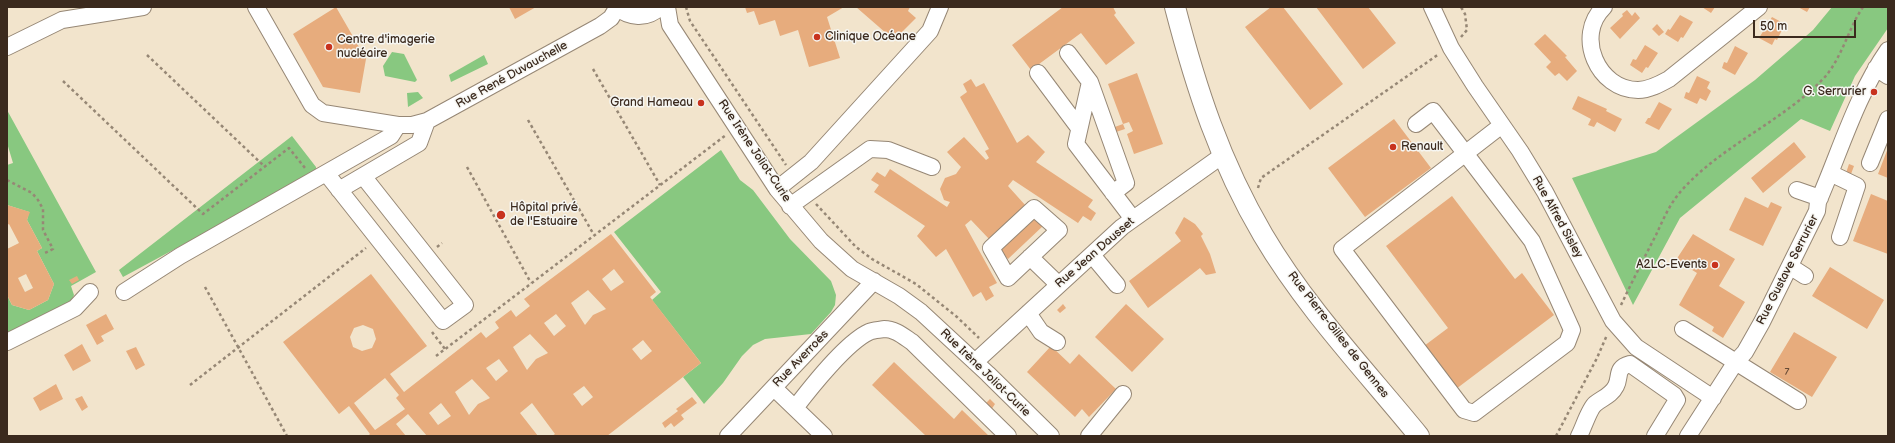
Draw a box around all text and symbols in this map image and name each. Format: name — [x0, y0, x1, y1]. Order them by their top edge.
scale bar — [1755, 12, 1858, 38]
text: 50 m — [1760, 19, 1787, 34]
place label: Clinique Océane — [825, 30, 916, 44]
marker: Clinique Océane — [812, 32, 822, 42]
place label: Centre d'imagerie nucléaire — [337, 33, 435, 61]
street label: Rue René Duvauchelle — [454, 38, 570, 112]
marker: Centre d'imagerie nucléaire — [324, 42, 334, 52]
place label: G. Serrurier — [1803, 85, 1866, 99]
marker: G. Serrurier — [1869, 87, 1879, 97]
place label: Grand Hameau — [610, 96, 693, 110]
street label: Rue Irène Joliot-Curie — [714, 97, 794, 205]
marker: Grand Hameau — [696, 98, 706, 108]
place label: Renault — [1401, 140, 1443, 154]
marker: Renault — [1388, 142, 1398, 152]
street label: Rue Alfred Sisley — [1528, 173, 1586, 261]
place label: Hôpital privé de l'Estuaire — [510, 201, 578, 229]
marker: Hôpital privé de l'Estuaire — [495, 209, 507, 221]
street label: Rue Gustave Serrurier — [1754, 213, 1822, 327]
street label: Rue Jean Dausset — [1052, 215, 1138, 291]
place label: A2LC-Events — [1636, 258, 1707, 272]
marker: A2LC-Events — [1710, 260, 1720, 270]
street label: Rue Pierre-Gilles de Gennes — [1284, 269, 1392, 401]
street label: Rue Irène Joliot-Curie — [937, 326, 1033, 420]
street label: Rue Averroès — [770, 327, 832, 391]
house number: 7 — [1785, 366, 1789, 378]

